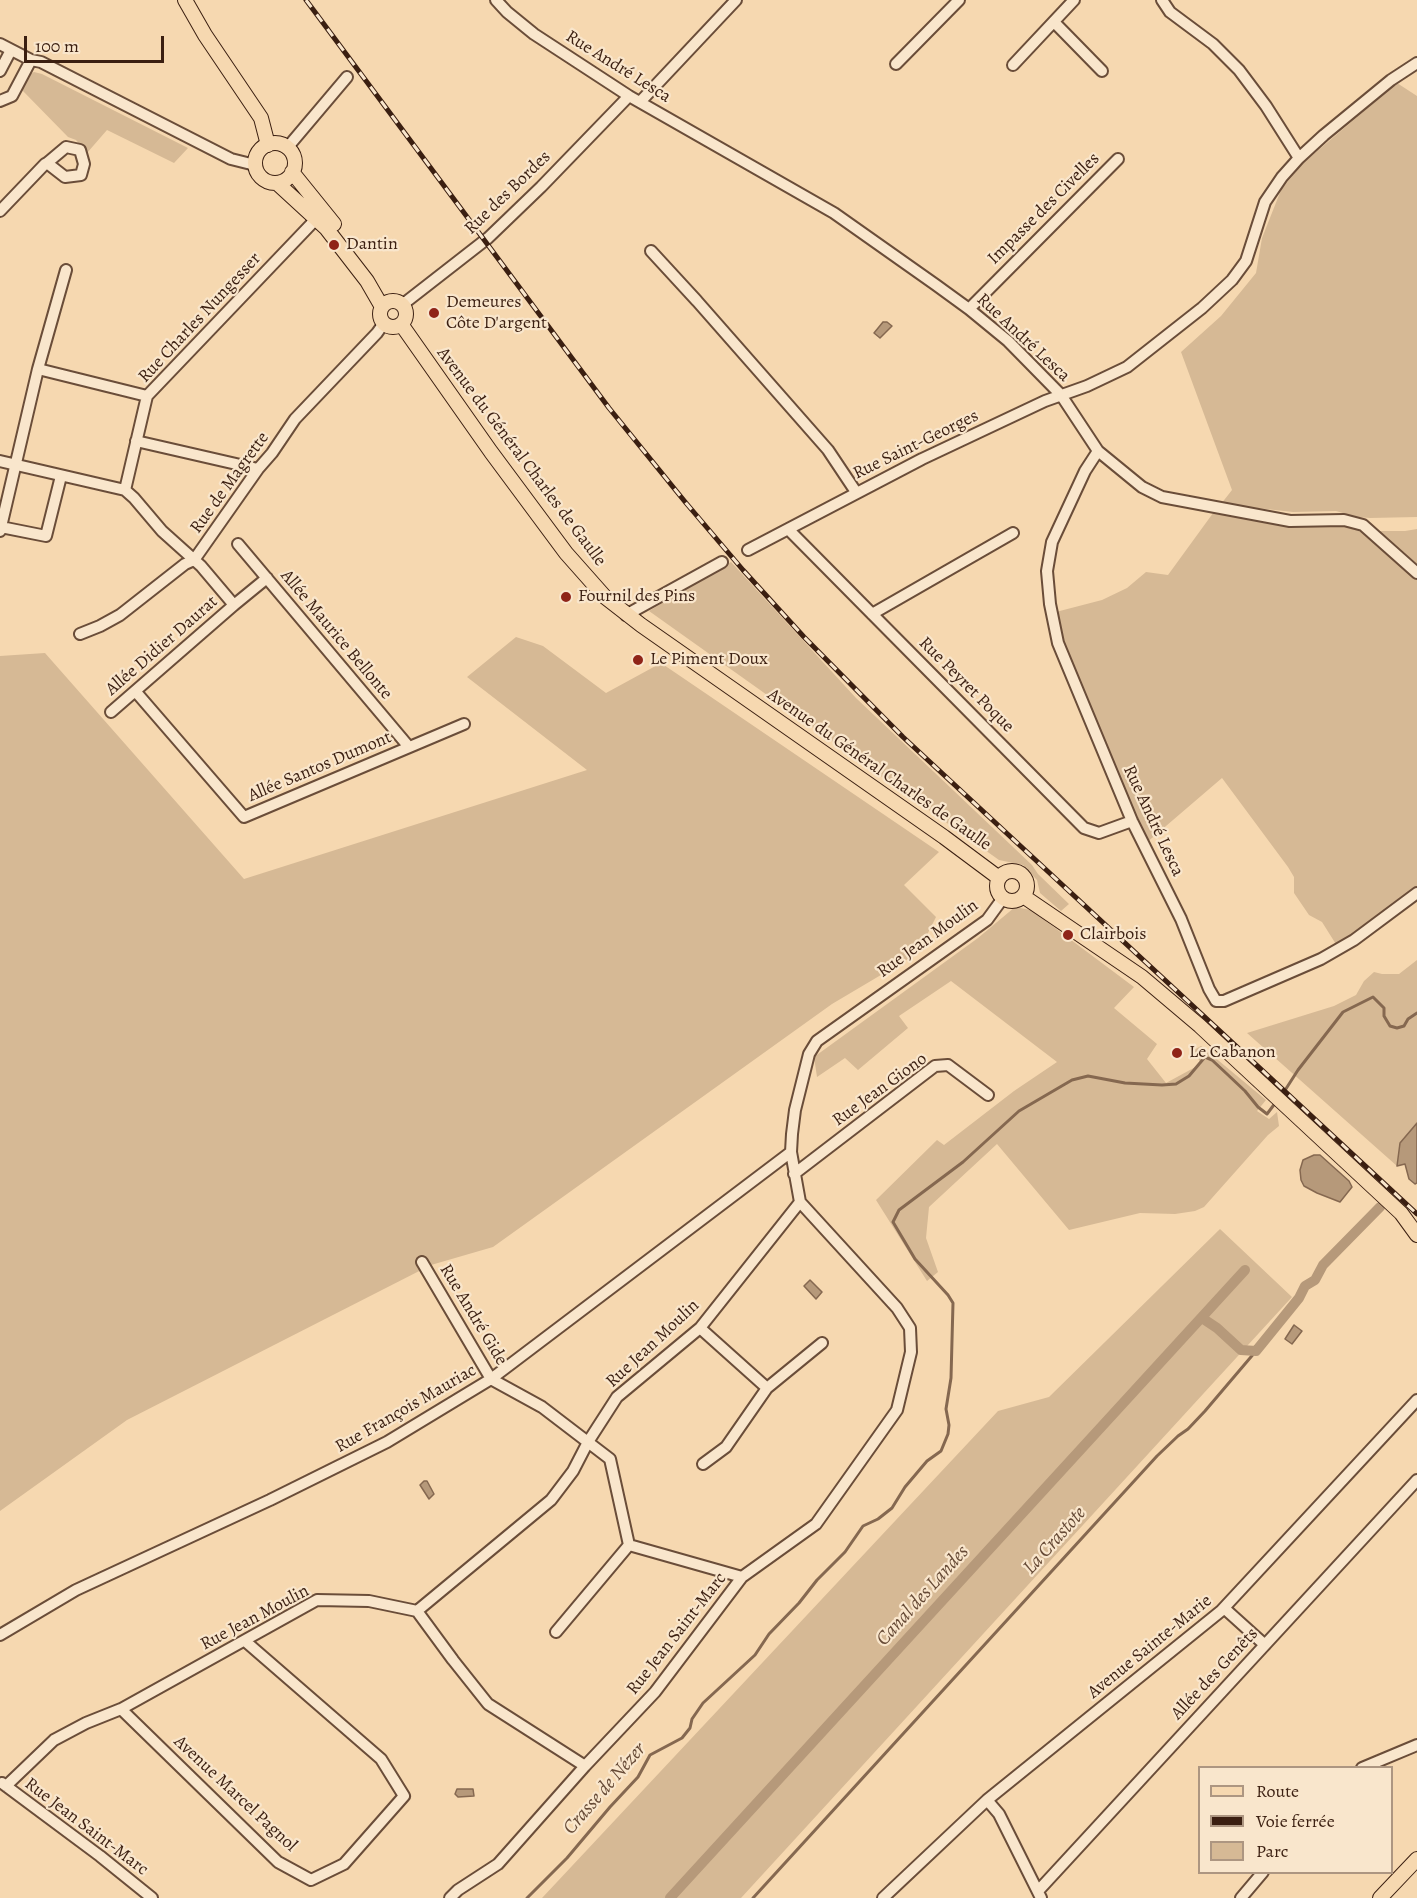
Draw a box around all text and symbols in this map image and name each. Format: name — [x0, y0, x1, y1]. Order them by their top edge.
scale bar — [27, 24, 166, 62]
street label: Rue André Lesca — [561, 26, 675, 108]
text: 100 m — [35, 34, 79, 58]
street label: Rue des Bordes — [460, 146, 556, 240]
street label: Impasse des Civelles — [983, 148, 1105, 270]
place label: Dantin — [346, 234, 398, 256]
marker: Dantin — [327, 238, 341, 252]
street label: Rue Charles Nungesser — [134, 248, 266, 388]
street label: Rue André Lesca — [972, 289, 1074, 387]
place label: Demeures Côte D'argent — [446, 292, 547, 334]
marker: Demeures Côte D'argent — [427, 306, 441, 320]
street label: Avenue du Général Charles de Gaulle — [432, 343, 610, 571]
street label: Rue Saint-Georges — [850, 405, 982, 485]
street label: Rue de Magrette — [186, 428, 274, 538]
street label: Allée Maurice Bellonte — [275, 566, 397, 704]
place label: Fournil des Pins — [578, 586, 695, 608]
marker: Fournil des Pins — [559, 590, 573, 604]
street label: Allée Didier Daurat — [102, 591, 222, 701]
street label: Rue Peyret Poque — [914, 633, 1018, 737]
place label: Le Piment Doux — [650, 649, 768, 671]
marker: Le Piment Doux — [631, 653, 645, 667]
street label: Avenue du Général Charles de Gaulle — [763, 684, 995, 856]
street label: Allée Santos Dumont — [245, 727, 395, 807]
street label: Rue André Lesca — [1118, 762, 1188, 880]
street label: Rue Jean Moulin — [873, 895, 983, 983]
place label: Clairbois — [1080, 924, 1146, 946]
marker: Clairbois — [1061, 928, 1075, 942]
place label: Le Cabanon — [1189, 1042, 1276, 1064]
marker: Le Cabanon — [1170, 1046, 1184, 1060]
street label: Rue Jean Giono — [829, 1049, 931, 1131]
street label: Rue André Gide — [434, 1260, 512, 1370]
street label: Rue Jean Moulin — [602, 1295, 704, 1393]
street label: Rue François Mauriac — [332, 1360, 480, 1458]
water label: La Crastote — [1018, 1502, 1092, 1580]
water label: Canal des Landes — [872, 1541, 974, 1651]
street label: Rue Jean Saint-Marc — [622, 1568, 732, 1700]
street label: Rue Jean Moulin — [197, 1580, 313, 1656]
street label: Avenue Sainte-Marie — [1084, 1590, 1216, 1704]
street label: Allée des Genêts — [1167, 1623, 1263, 1725]
street label: Avenue Marcel Pagnol — [169, 1731, 301, 1857]
water label: Crasse de Nézer — [559, 1738, 651, 1840]
legend — [1198, 1766, 1393, 1874]
street label: Rue Jean Saint-Marc — [20, 1773, 152, 1881]
text: Route — [1256, 1779, 1299, 1803]
text: Voie ferrée — [1256, 1809, 1335, 1833]
text: Parc — [1256, 1839, 1288, 1863]

